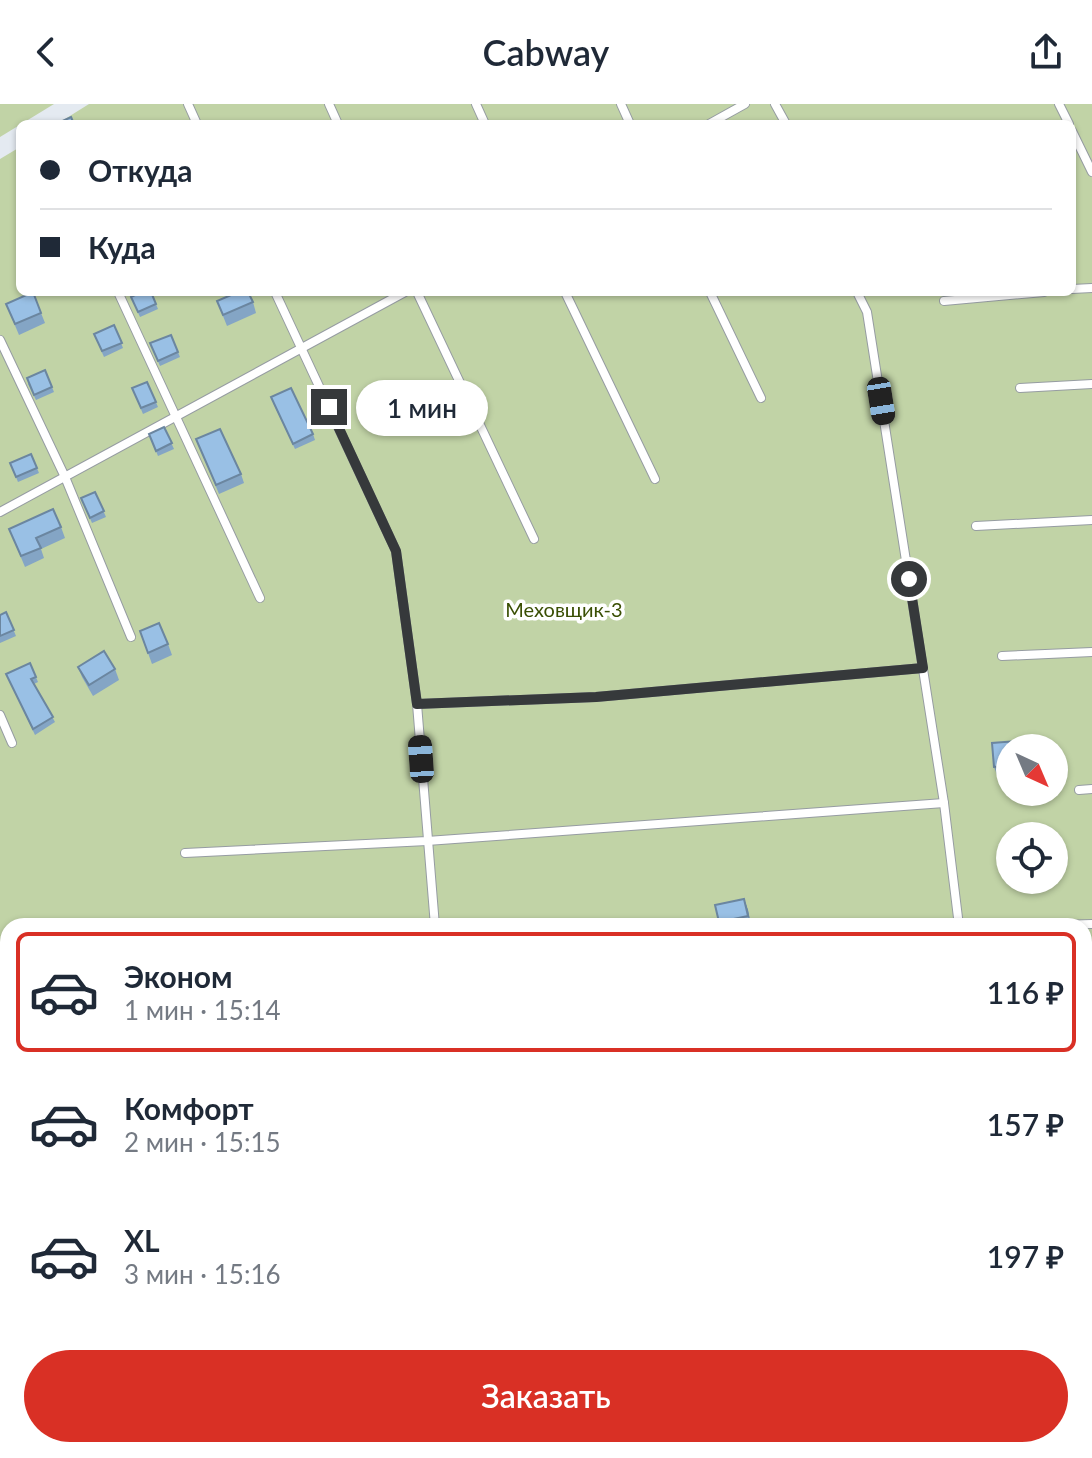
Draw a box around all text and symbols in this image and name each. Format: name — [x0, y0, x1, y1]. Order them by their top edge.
icon: back — [24, 30, 68, 74]
text: Cabway — [483, 30, 609, 74]
icon: share — [1024, 30, 1068, 74]
text: Откуда — [88, 152, 193, 188]
text: Куда — [88, 229, 156, 265]
car — [865, 375, 897, 427]
callout: 1 мин — [357, 379, 489, 435]
route end — [311, 389, 347, 425]
text: 1 мин — [387, 392, 457, 424]
route start — [891, 561, 927, 597]
park label: Меховщик-3 — [505, 597, 623, 621]
car — [407, 734, 435, 784]
north arrow — [996, 734, 1068, 806]
map controls — [996, 734, 1068, 894]
button: locate — [996, 822, 1068, 894]
icon: car — [28, 956, 100, 1028]
text: Эконом — [124, 958, 233, 994]
text: 116 ₽ — [987, 974, 1064, 1010]
text: 1 мин · 15:14 — [124, 994, 281, 1026]
icon: car — [28, 1088, 100, 1160]
text: Комфорт — [124, 1090, 254, 1126]
text: 157 ₽ — [987, 1106, 1064, 1142]
text: 2 мин · 15:15 — [124, 1126, 281, 1158]
icon: car — [28, 1220, 100, 1292]
text: XL — [124, 1222, 160, 1258]
text: 197 ₽ — [987, 1238, 1064, 1274]
text: 3 мин · 15:16 — [124, 1258, 281, 1290]
button: Заказать — [24, 1350, 1068, 1442]

